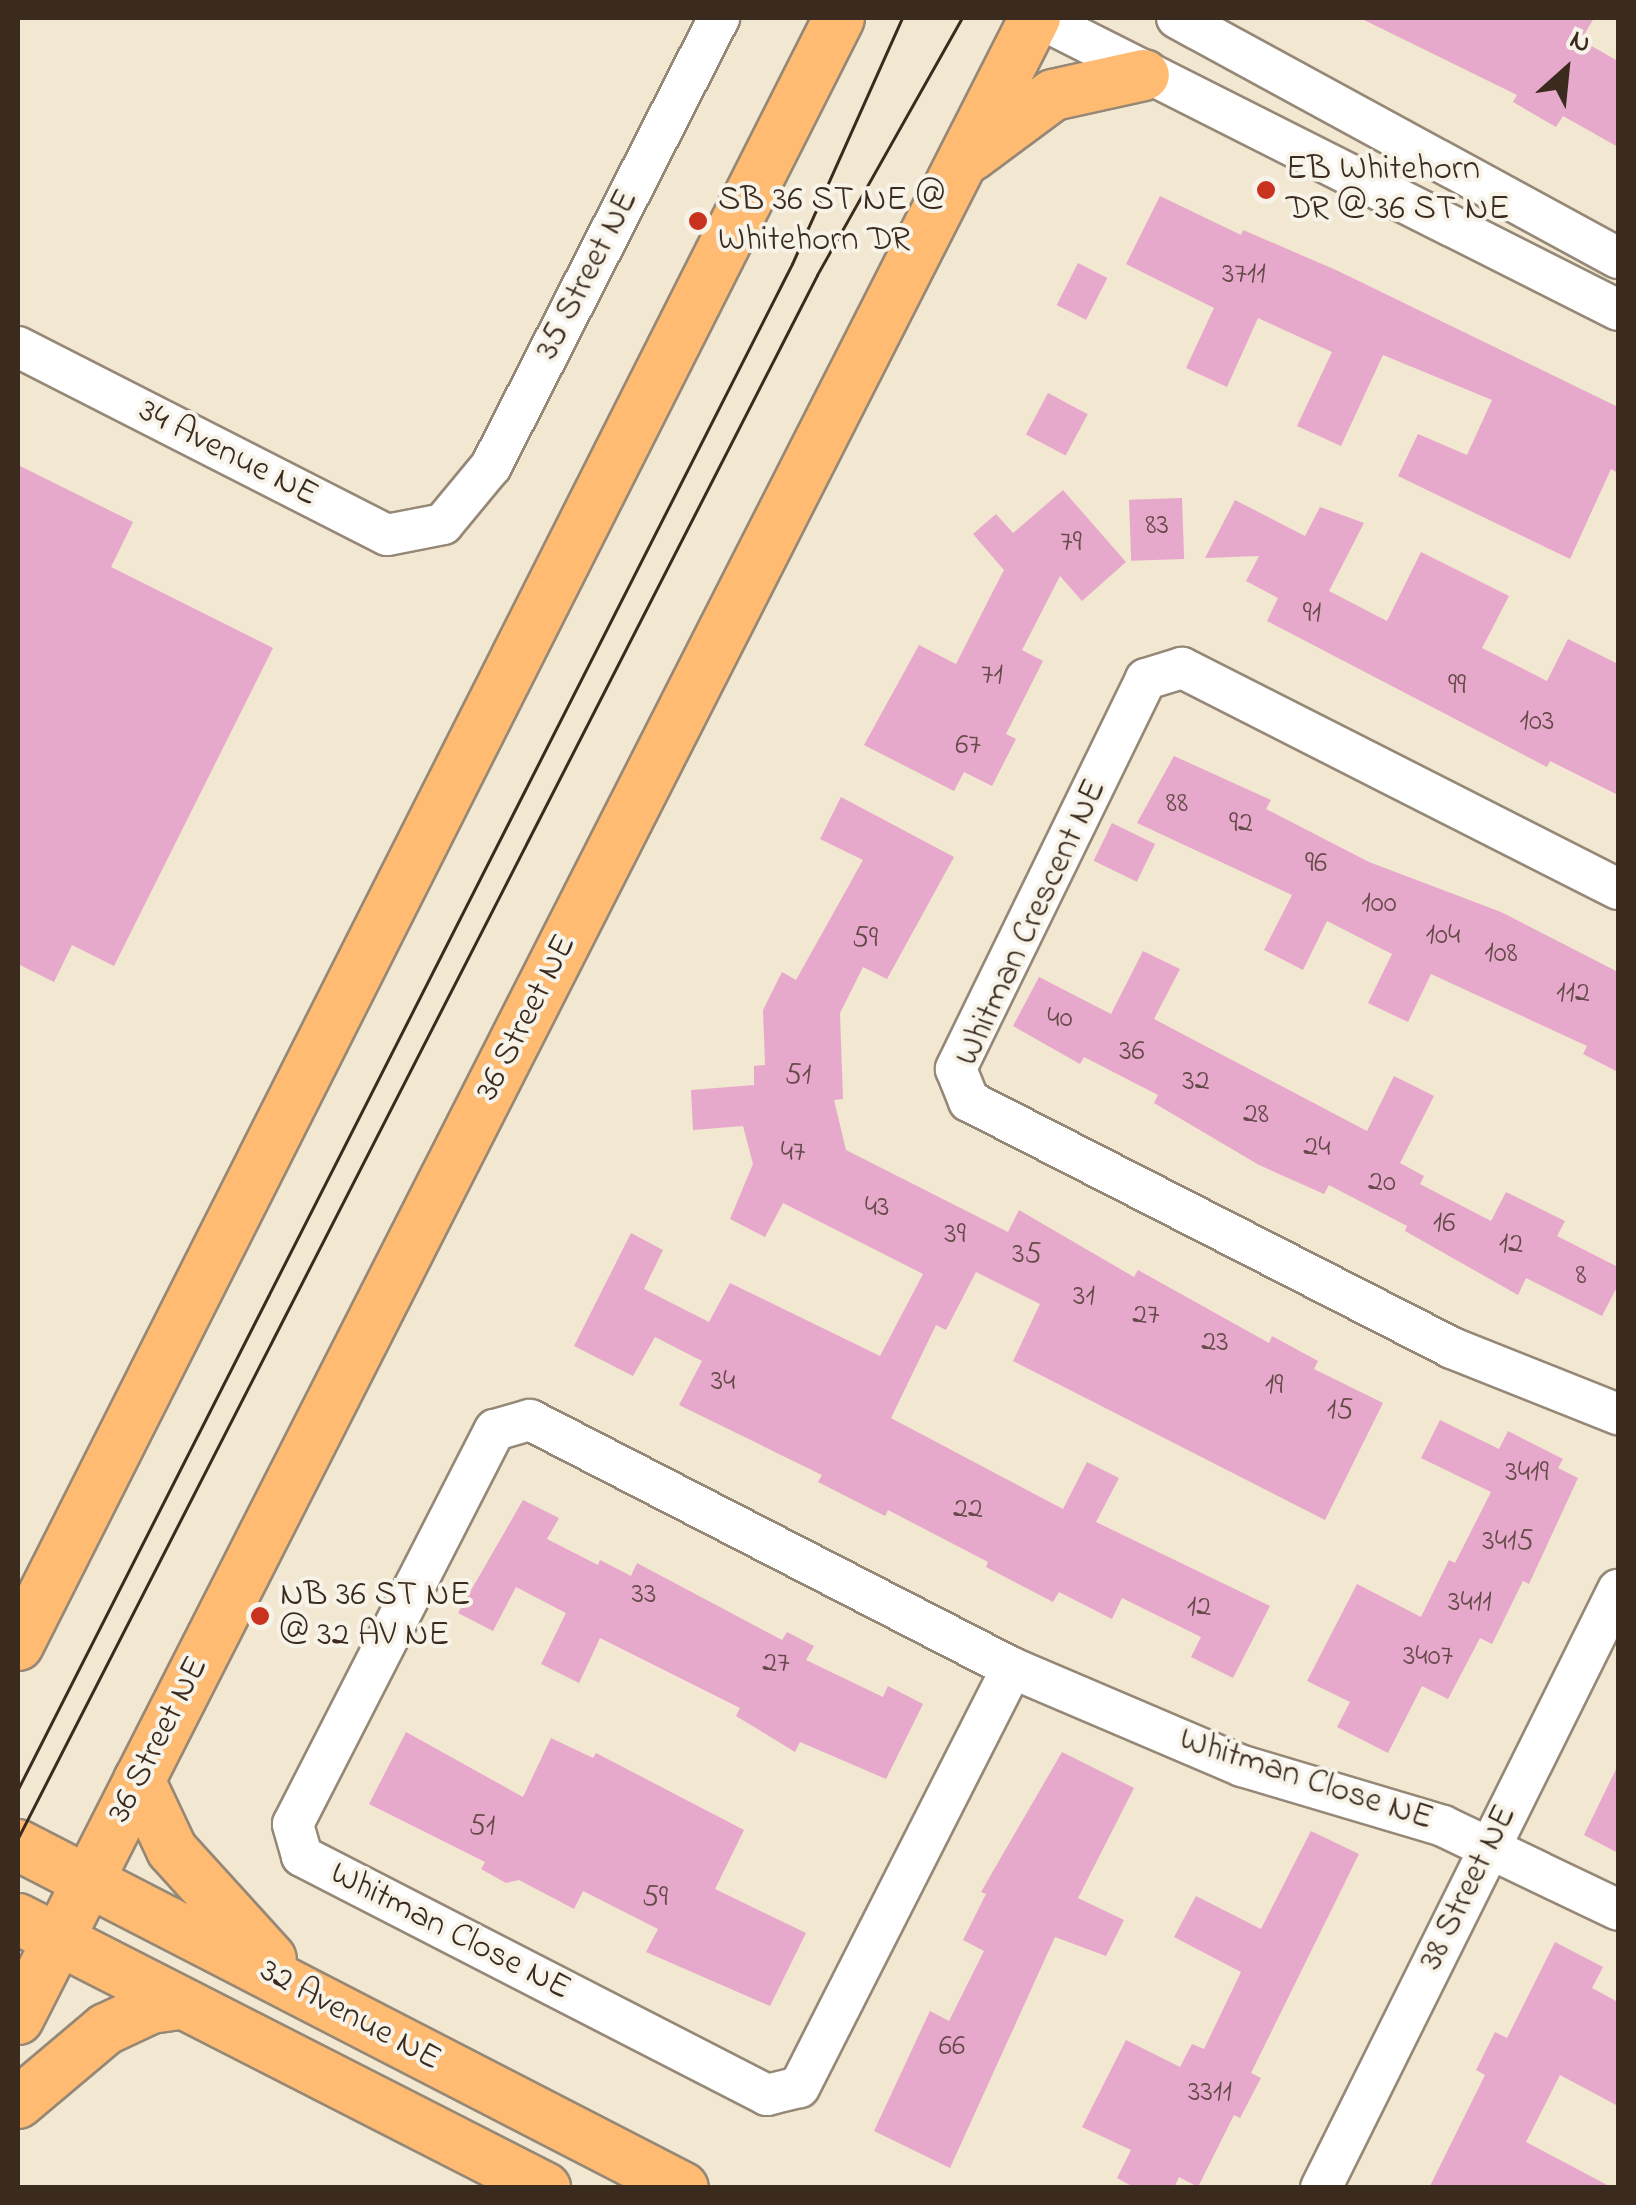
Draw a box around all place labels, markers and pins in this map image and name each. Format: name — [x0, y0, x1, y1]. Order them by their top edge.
place label: EB Whitehorn DR @ 36 ST NE — [1286, 149, 1510, 231]
marker: EB Whitehorn DR @ 36 ST NE — [1255, 179, 1277, 201]
place label: SB 36 ST NE @ Whitehorn DR — [718, 180, 945, 262]
marker: SB 36 ST NE @ Whitehorn DR — [687, 210, 709, 232]
place label: NB 36 ST NE @ 32 AV NE — [280, 1575, 471, 1657]
marker: NB 36 ST NE @ 32 AV NE — [249, 1605, 271, 1627]

